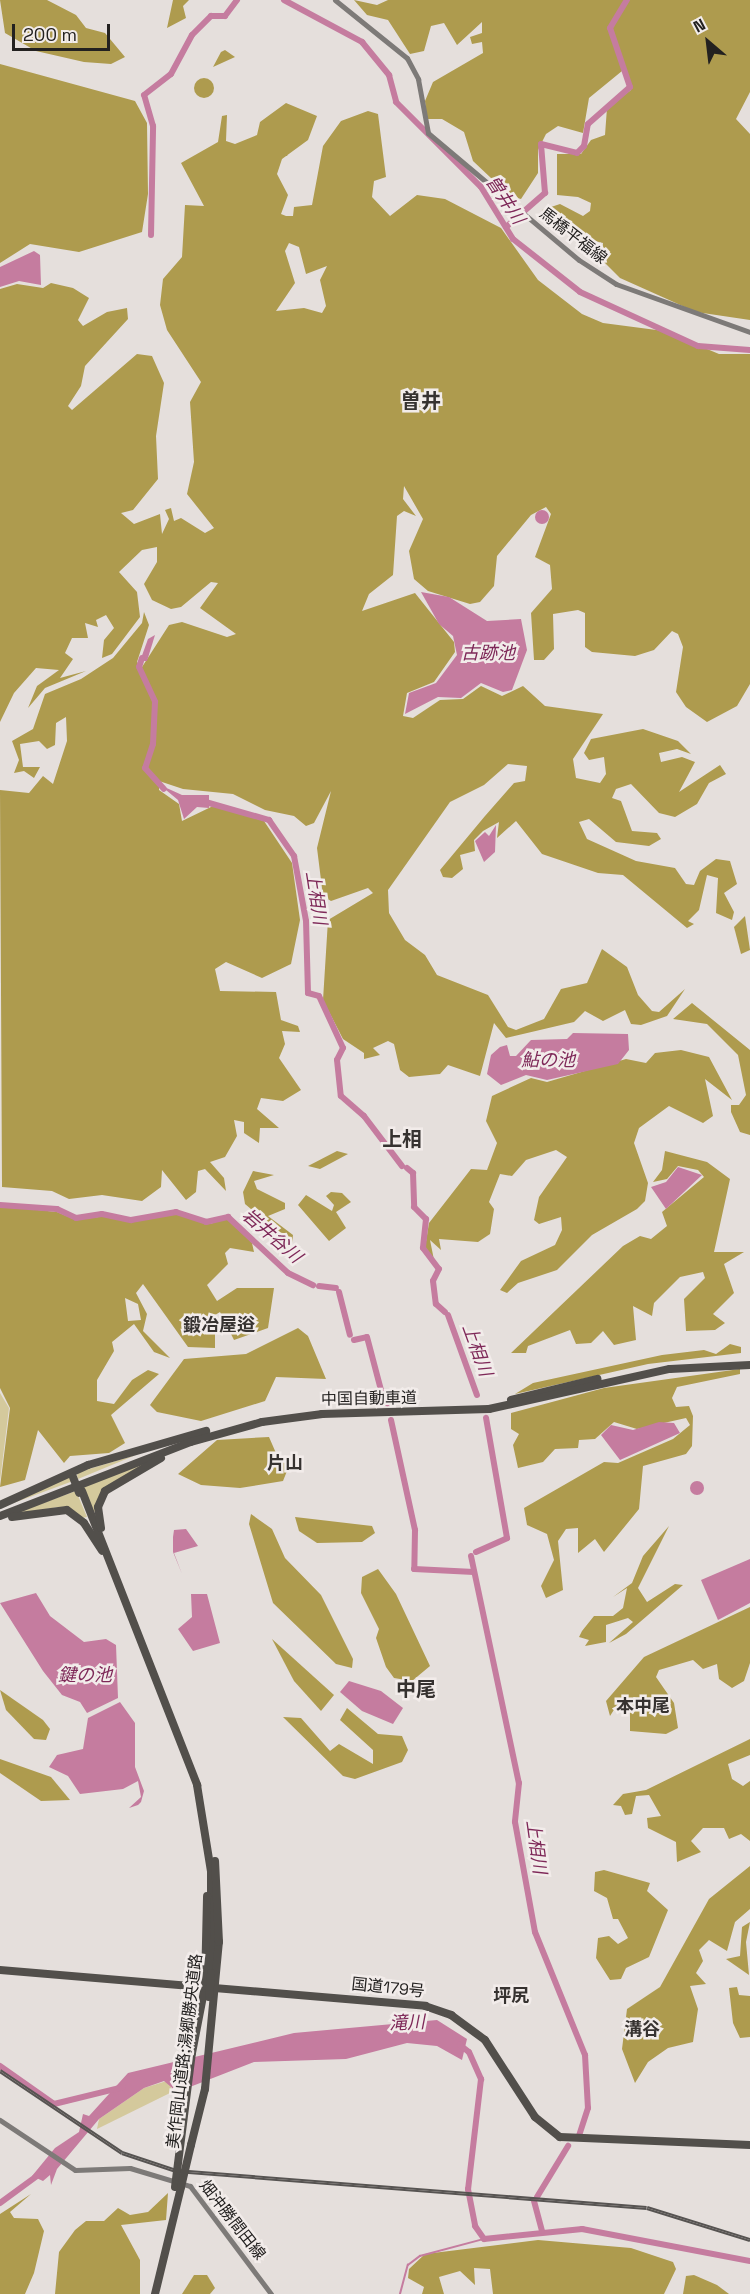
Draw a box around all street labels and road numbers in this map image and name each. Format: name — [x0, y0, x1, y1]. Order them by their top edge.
street label: 馬橋平福線 — [536, 204, 610, 268]
street label: 中国自動車道 — [321, 1389, 417, 1409]
street label: 美作岡山道路;湯郷勝央道路 — [164, 1953, 206, 2149]
street label: 国道179号 — [350, 1975, 426, 2001]
street label: 畑沖勝間田線 — [195, 2176, 269, 2264]

